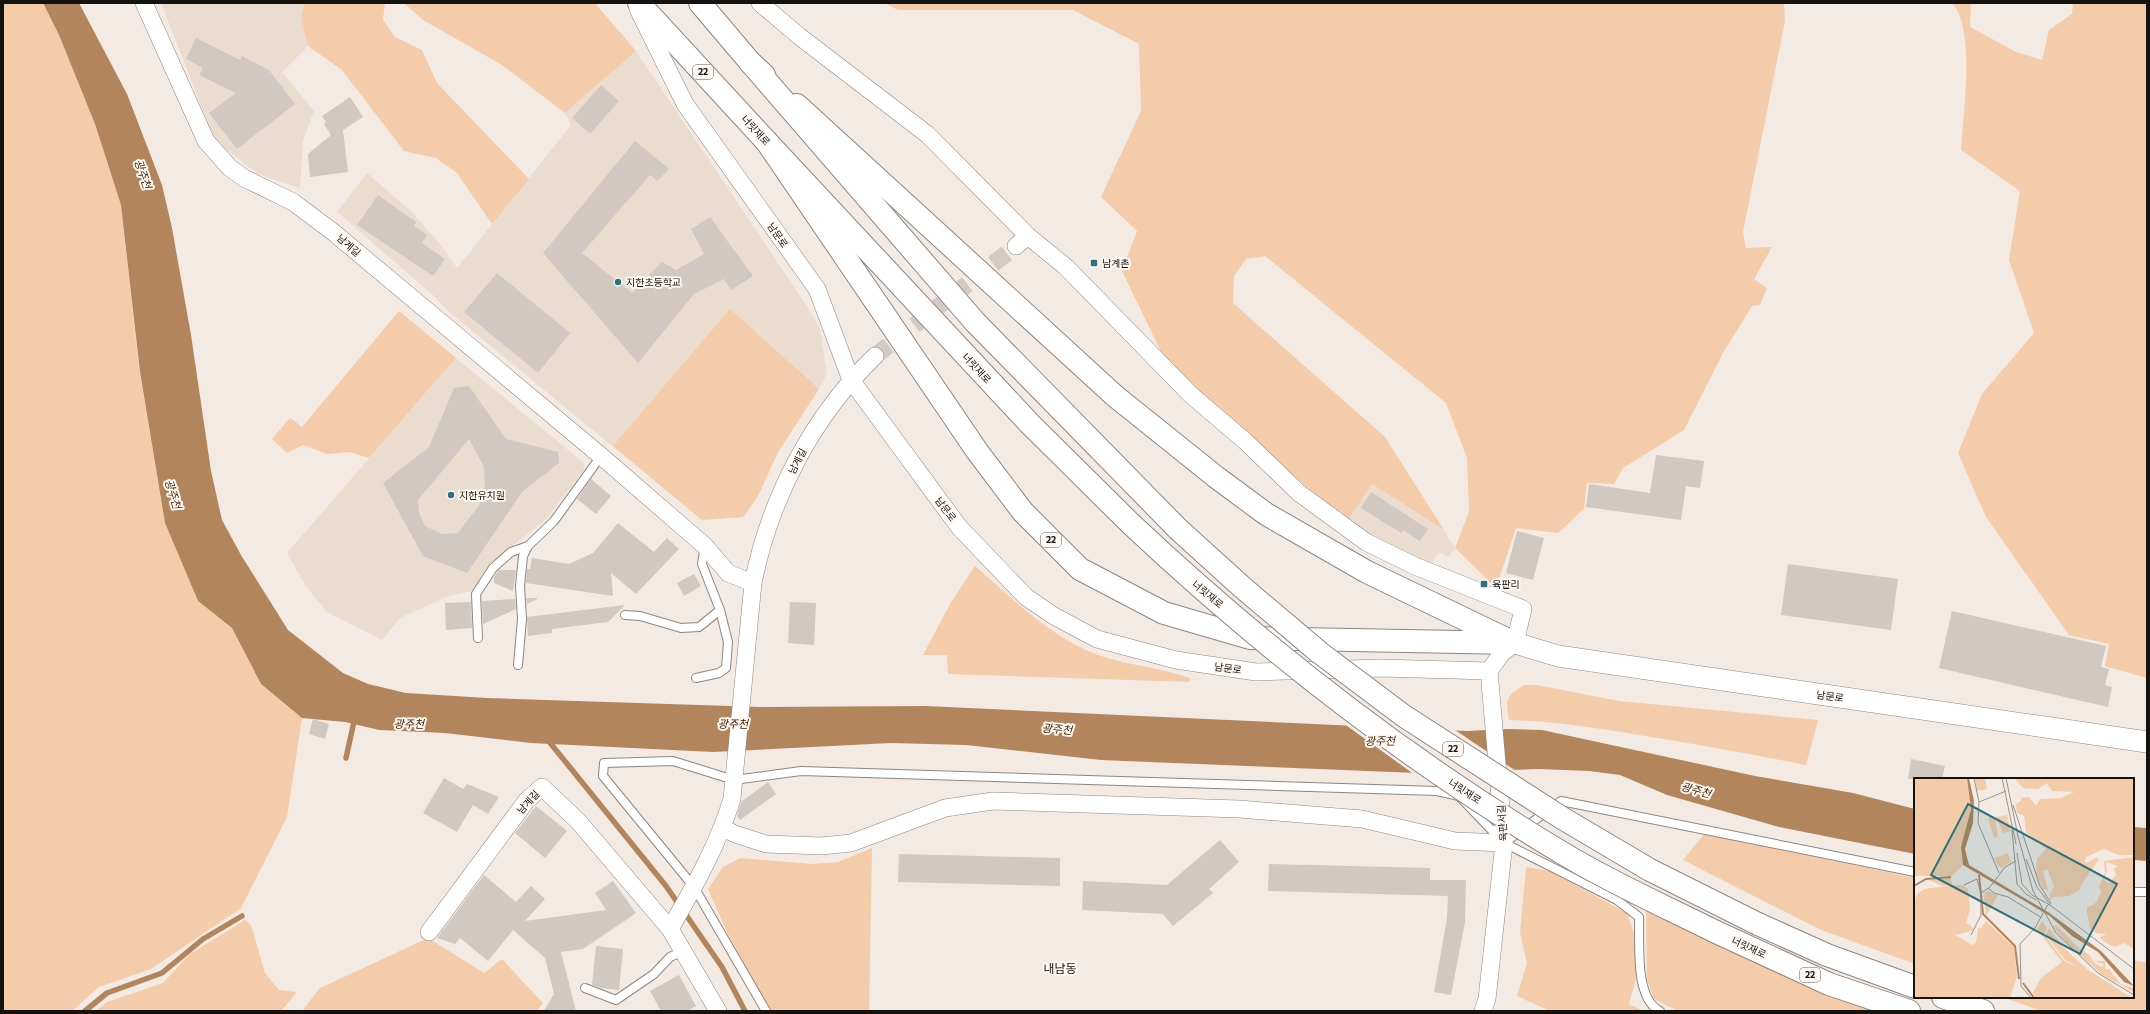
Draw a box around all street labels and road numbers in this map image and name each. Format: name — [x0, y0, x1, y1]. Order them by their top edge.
road number: 22 — [693, 65, 713, 79]
street label: 너릿재로 — [739, 112, 773, 148]
street label: 남문로 — [765, 220, 791, 250]
street label: 남계길 — [335, 231, 363, 259]
street label: 너릿재로 — [960, 350, 994, 386]
street label: 남계길 — [785, 446, 809, 476]
street label: 남문로 — [933, 494, 959, 524]
road number: 22 — [1041, 533, 1061, 547]
street label: 너릿재로 — [1190, 578, 1226, 610]
street label: 남문로 — [1213, 660, 1243, 676]
street label: 남문로 — [1815, 688, 1845, 704]
road number: 22 — [1443, 742, 1463, 756]
street label: 너릿재로 — [1446, 776, 1484, 806]
street label: 남계길 — [514, 788, 542, 816]
street label: 육판서길 — [1495, 804, 1509, 842]
street label: 너릿재로 — [1730, 934, 1768, 960]
road number: 22 — [1800, 968, 1820, 982]

